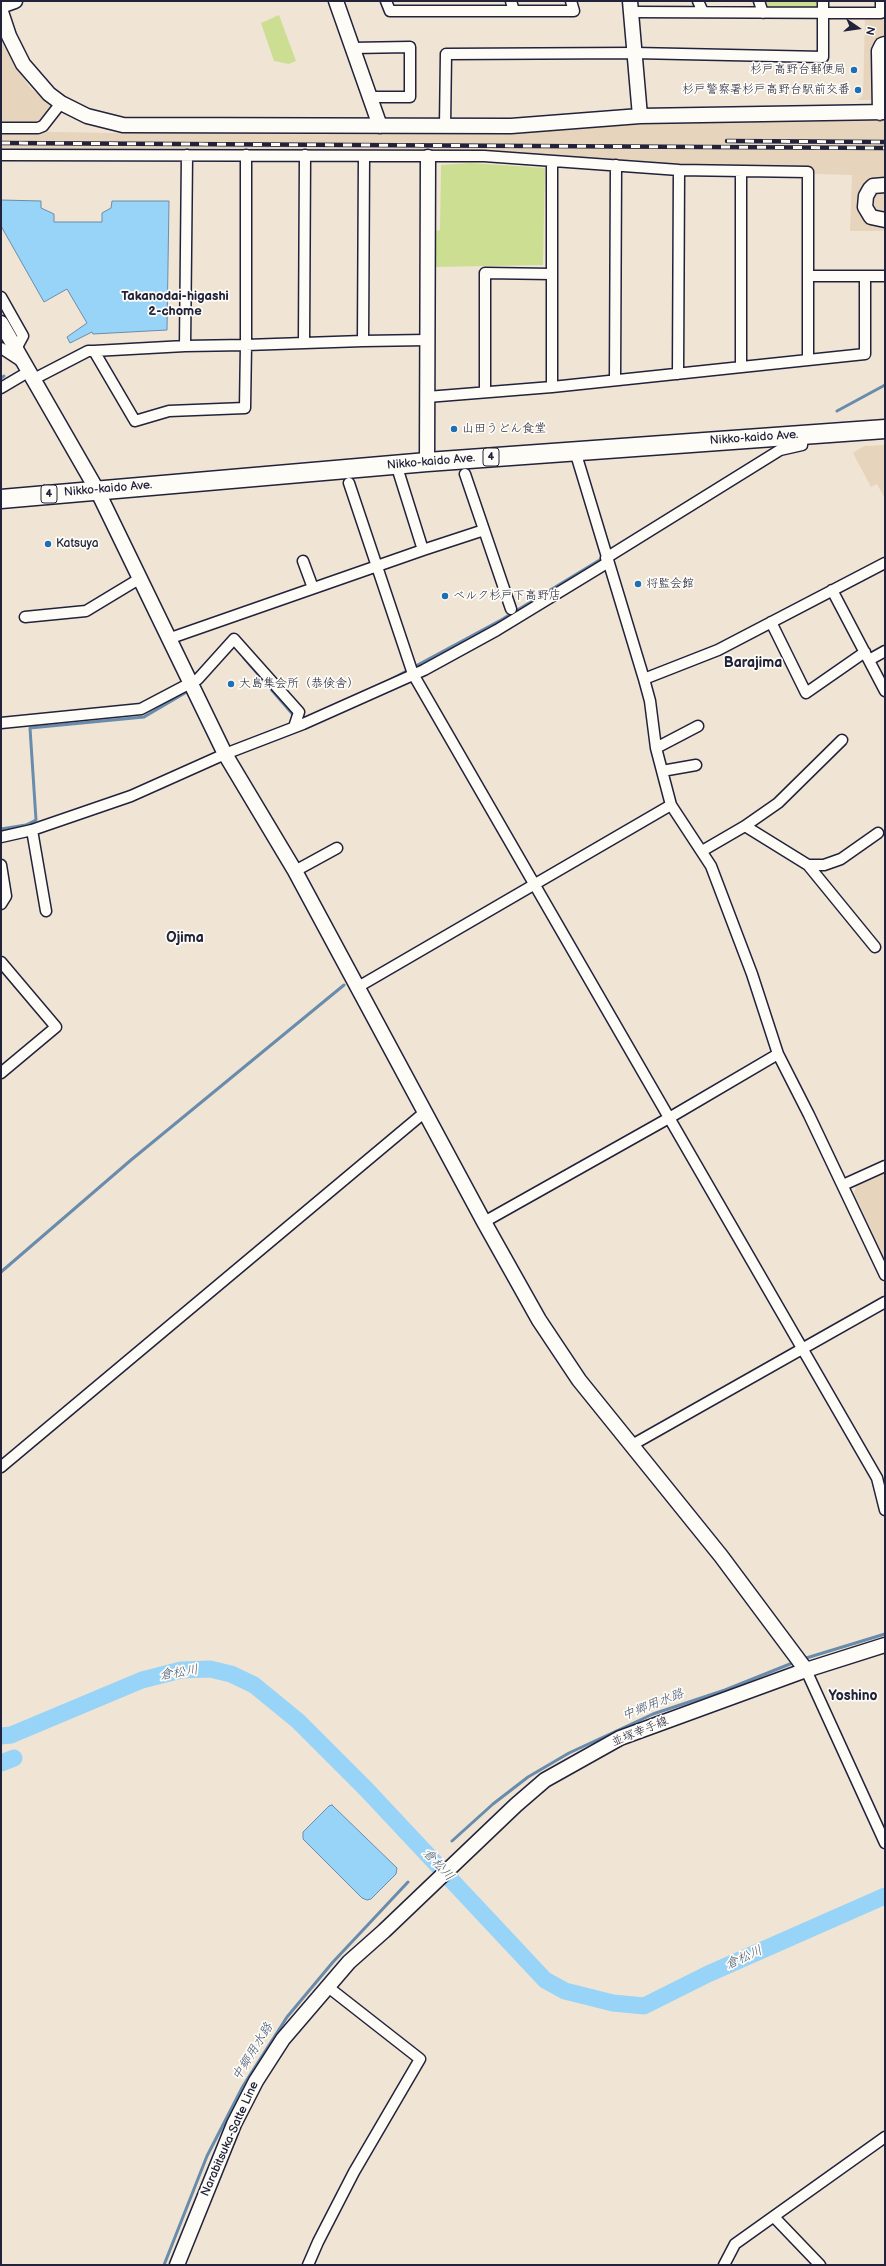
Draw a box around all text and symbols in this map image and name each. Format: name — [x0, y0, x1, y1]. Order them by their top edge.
north arrow — [838, 8, 878, 48]
text: N — [863, 25, 877, 36]
place label: 杉戸高野台郵便局 — [750, 63, 846, 77]
marker: 杉戸高野台郵便局 — [849, 65, 859, 75]
place label: 杉戸警察署杉戸高野台駅前交番 — [682, 83, 850, 97]
marker: 杉戸警察署杉戸高野台駅前交番 — [853, 85, 863, 95]
district label: Takanodai-higashi 2-chome — [121, 289, 229, 320]
place label: 山田うどん食堂 — [462, 422, 546, 436]
marker: 山田うどん食堂 — [449, 424, 459, 434]
street label: Nikko-kaido Ave. — [709, 428, 799, 448]
road number: 4 — [483, 448, 499, 466]
street label: Nikko-kaido Ave. — [386, 451, 476, 473]
street label: Nikko-kaido Ave. — [63, 478, 153, 500]
road number: 4 — [41, 485, 57, 503]
place label: Katsuya — [56, 537, 98, 551]
marker: Katsuya — [43, 539, 53, 549]
place label: 将監会館 — [646, 577, 694, 591]
marker: 将監会館 — [633, 579, 643, 589]
place label: ベルク杉戸下高野店 — [453, 589, 561, 603]
marker: ベルク杉戸下高野店 — [440, 591, 450, 601]
district label: Barajima — [724, 655, 782, 671]
place label: 大島集会所（恭倹舎） — [239, 677, 359, 691]
marker: 大島集会所（恭倹舎） — [226, 679, 236, 689]
district label: Ojima — [166, 930, 204, 946]
water label: 倉松川 — [159, 1662, 199, 1684]
water label: 中郷用水路 — [620, 1686, 686, 1724]
district label: Yoshino — [829, 1688, 877, 1704]
street label: 並塚幸手線 — [609, 1714, 671, 1750]
water label: 倉松川 — [419, 1845, 457, 1885]
water label: 倉松川 — [723, 1943, 765, 1973]
water label: 中郷用水路 — [229, 2020, 277, 2084]
street label: Narabitsuka-Satte Line — [198, 2079, 262, 2199]

